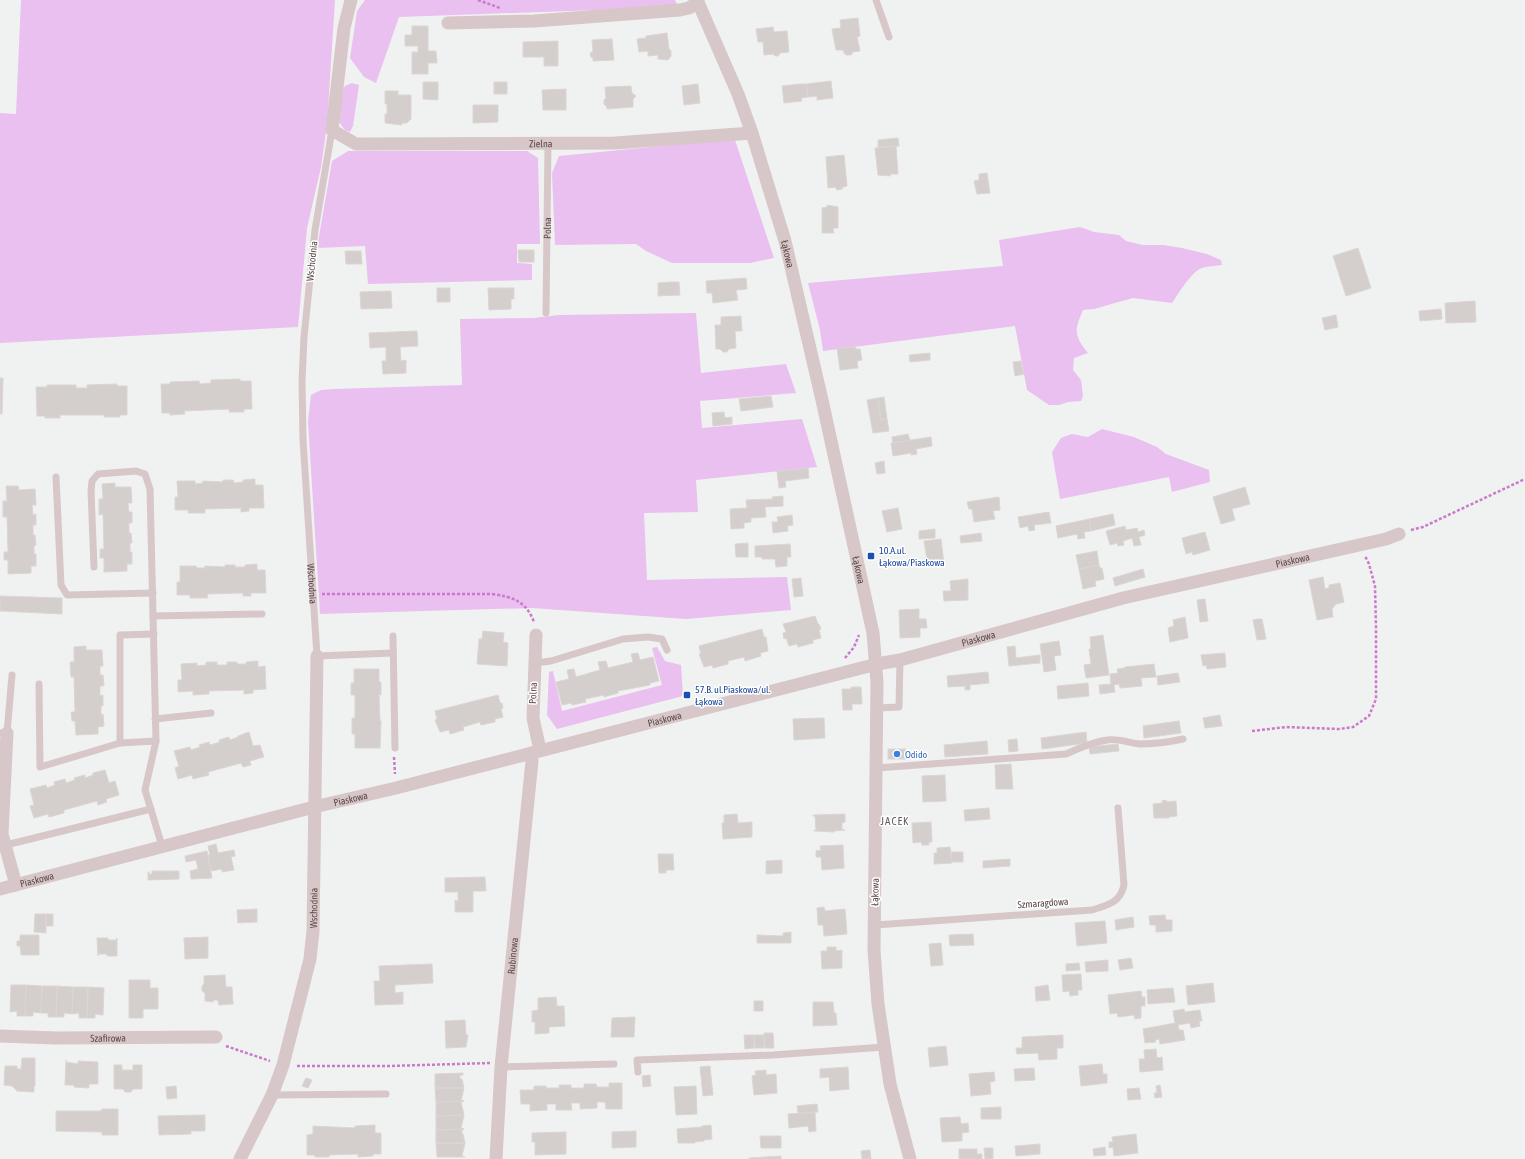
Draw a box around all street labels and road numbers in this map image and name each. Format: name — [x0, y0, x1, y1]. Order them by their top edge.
street label: Zielna — [529, 138, 553, 149]
street label: Polna — [541, 217, 553, 239]
street label: Łąkowa — [779, 239, 797, 269]
street label: Wschodnia — [304, 240, 320, 282]
street label: Piaskowa — [1274, 551, 1311, 569]
street label: Łąkowa — [851, 555, 868, 585]
street label: Wschodnia — [306, 563, 319, 604]
street label: Piaskowa — [960, 628, 997, 648]
street label: Polna — [527, 682, 539, 704]
street label: Piaskowa — [646, 709, 683, 728]
street label: Piaskowa — [332, 789, 369, 808]
street label: Piaskowa — [19, 870, 55, 889]
street label: Łąkowa — [869, 878, 881, 906]
street label: Wschodnia — [308, 887, 319, 928]
street label: Szmaragdowa — [1017, 896, 1069, 910]
street label: Rubinowa — [505, 936, 520, 975]
street label: Szafirowa — [90, 1032, 126, 1043]

